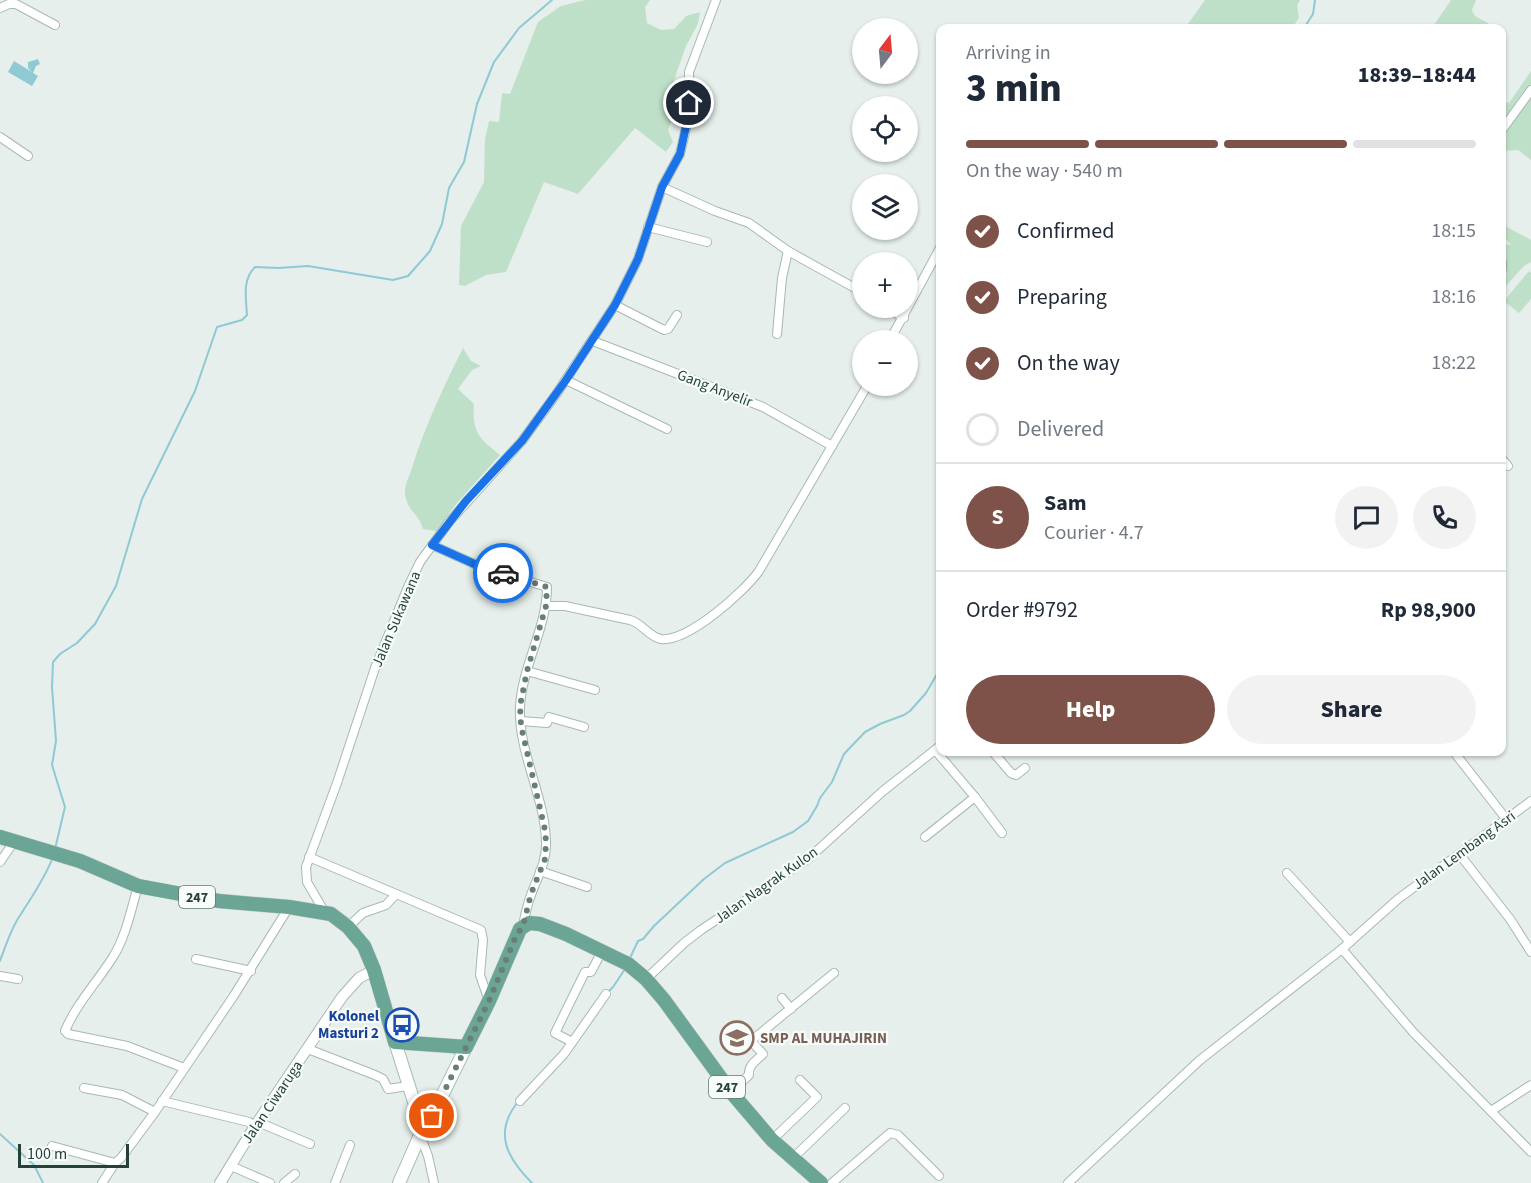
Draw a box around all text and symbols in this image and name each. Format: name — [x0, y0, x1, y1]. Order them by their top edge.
north arrow — [852, 18, 918, 84]
map controls — [852, 18, 918, 396]
text: Arriving in — [966, 39, 1051, 67]
text: 18:39–18:44 — [1358, 59, 1476, 91]
text: 3 min — [966, 61, 1062, 117]
pin — [663, 77, 714, 128]
icon: home — [672, 86, 705, 119]
button: locate — [852, 96, 918, 162]
text: On the way · 540 m — [966, 157, 1123, 185]
button: layers — [852, 174, 918, 240]
icon: check — [966, 215, 999, 248]
text: Confirmed — [1017, 215, 1114, 247]
text: 18:15 — [1431, 217, 1476, 245]
button: + — [852, 252, 918, 318]
icon: check — [966, 281, 999, 314]
text: Preparing — [1017, 281, 1107, 313]
text: 18:16 — [1431, 283, 1476, 311]
button: − — [852, 330, 918, 396]
icon: check — [966, 347, 999, 380]
text: On the way — [1017, 347, 1120, 379]
text: 18:22 — [1431, 349, 1476, 377]
street label: Gang Anyelir — [674, 365, 756, 413]
text: Delivered — [1017, 413, 1104, 445]
button: chat — [1335, 486, 1398, 549]
button: phone — [1413, 486, 1476, 549]
text: Sam — [1044, 487, 1087, 519]
text: S — [991, 501, 1004, 533]
text: Courier · 4.7 — [1044, 519, 1144, 547]
courier — [473, 543, 533, 603]
icon: car — [487, 557, 520, 590]
street label: Jalan Sukawana — [367, 568, 426, 670]
text: Order #9792 — [966, 594, 1078, 626]
text: Rp 98,900 — [1381, 594, 1476, 626]
button: Help — [966, 675, 1215, 744]
button: Share — [1227, 675, 1476, 744]
street label: Jalan Lembang Asri — [1409, 806, 1520, 895]
street label: Jalan Nagrak Kulon — [710, 842, 822, 929]
road number: 247 — [179, 886, 215, 908]
place label: Kolonel Masturi 2 — [318, 1006, 380, 1044]
bus stop icon: Kolonel Masturi 2 — [384, 1007, 420, 1043]
school or university icon: SMP AL MUHAJIRIN — [719, 1020, 755, 1056]
place label: SMP AL MUHAJIRIN — [760, 1028, 887, 1049]
street label: Jalan Ciwaruga — [237, 1057, 308, 1148]
road number: 247 — [709, 1076, 745, 1098]
pin — [406, 1090, 457, 1141]
icon: bag — [415, 1099, 448, 1132]
scale bar — [18, 1141, 129, 1168]
text: 100 m — [27, 1143, 67, 1165]

